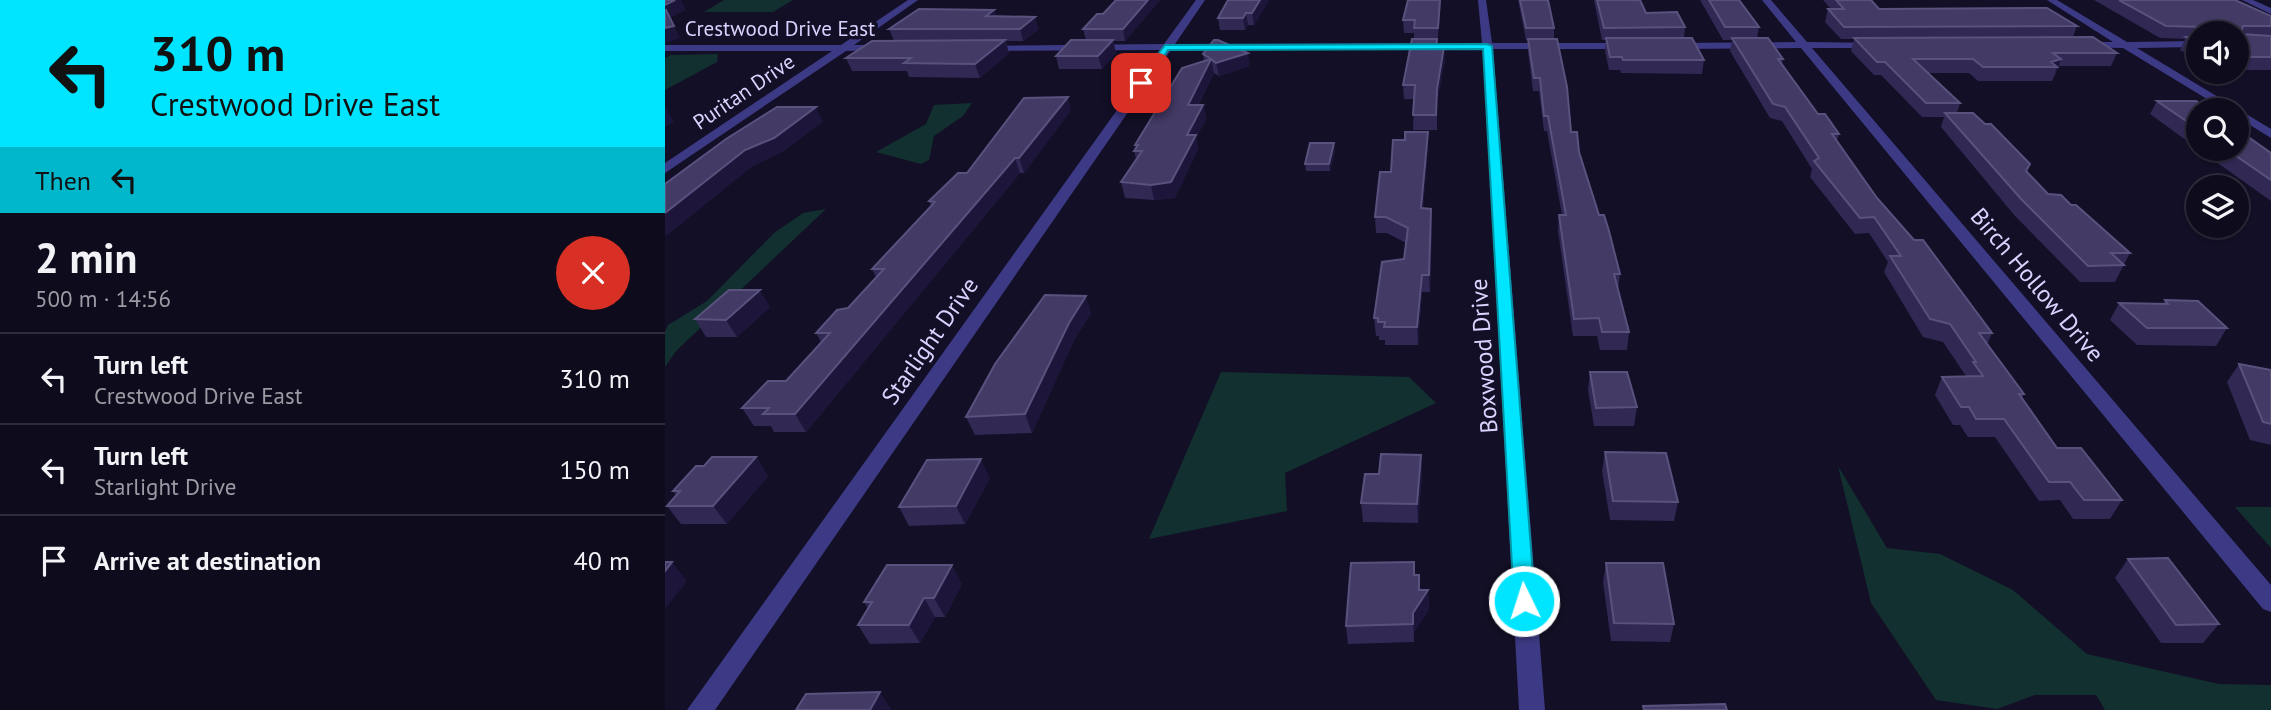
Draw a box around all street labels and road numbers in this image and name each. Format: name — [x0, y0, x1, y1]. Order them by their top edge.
street label: Crestwood Drive East — [685, 15, 875, 42]
street label: Puritan Drive — [688, 48, 800, 135]
street label: Birch Hollow Drive — [1964, 201, 2111, 368]
street label: Starlight Drive — [874, 271, 985, 411]
street label: Boxwood Drive — [1463, 278, 1504, 434]

